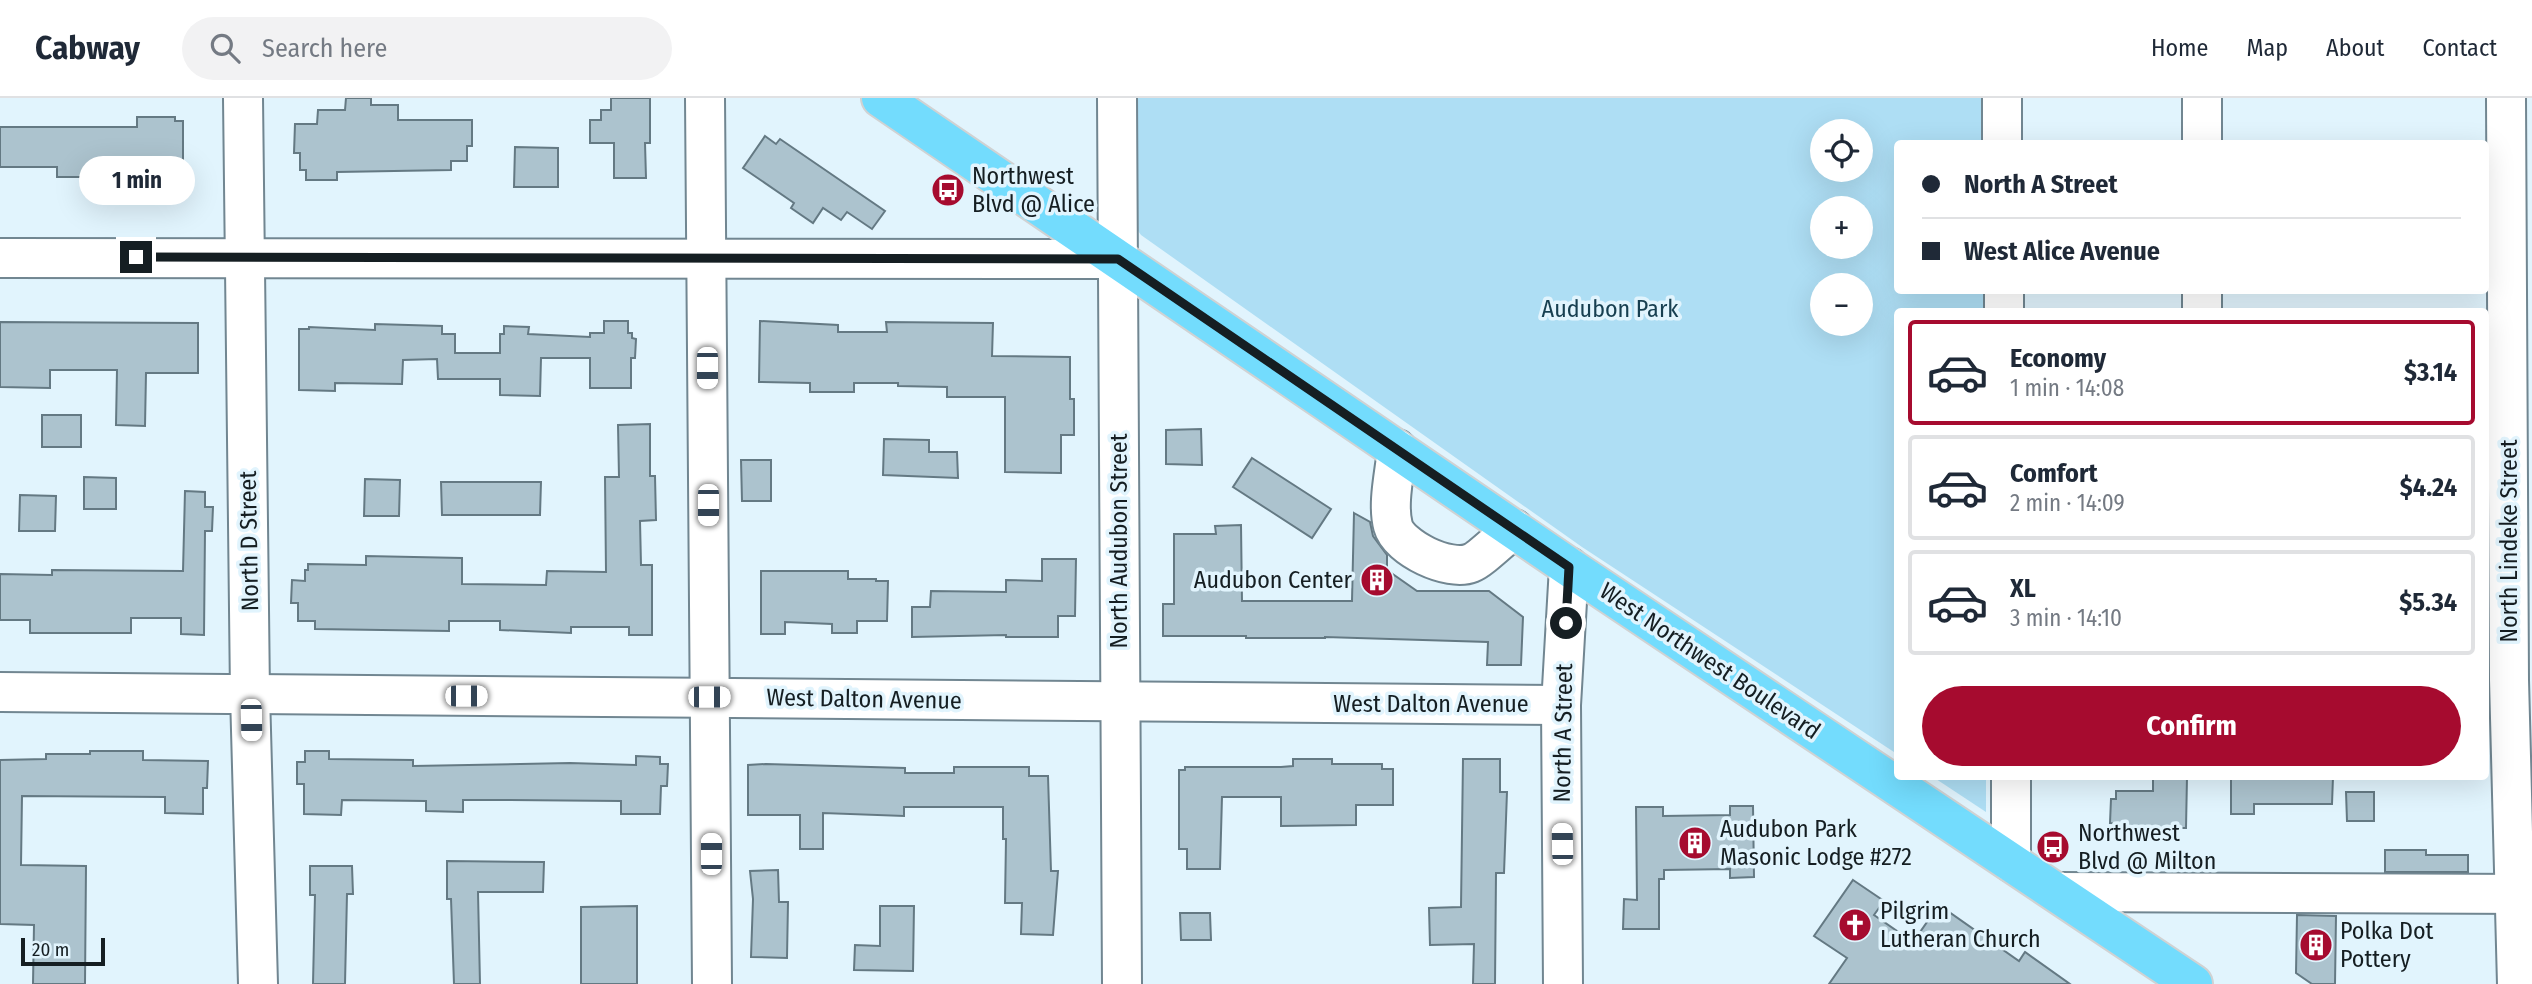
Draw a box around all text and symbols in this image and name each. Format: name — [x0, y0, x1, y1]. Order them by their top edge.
search box — [182, 17, 672, 80]
text: Cabway — [35, 28, 140, 68]
icon: search — [206, 29, 244, 67]
text: Search here — [262, 33, 387, 64]
text: Home — [2151, 34, 2208, 62]
text: Map — [2246, 34, 2288, 62]
text: About — [2326, 34, 2384, 62]
text: Contact — [2422, 34, 2497, 62]
map controls — [1810, 119, 1873, 336]
button: locate — [1810, 119, 1873, 182]
callout: 1 min — [78, 156, 194, 204]
place label: Northwest Blvd @ Alice — [972, 162, 1095, 218]
text: 1 min — [112, 166, 162, 194]
text: North A Street — [1964, 169, 2118, 200]
bus stop icon: Northwest Blvd @ Alice — [929, 171, 967, 209]
button: + — [1810, 196, 1873, 259]
text: West Alice Avenue — [1964, 236, 2160, 267]
route end — [120, 241, 152, 273]
button: − — [1810, 273, 1873, 336]
park label: Audubon Park — [1542, 295, 1679, 323]
icon: car — [1926, 341, 1989, 404]
text: Economy — [2010, 343, 2106, 374]
car — [697, 347, 718, 389]
text: $3.14 — [2404, 357, 2457, 388]
text: 1 min · 14:08 — [2010, 374, 2124, 402]
street label: North Audubon Street — [1105, 433, 1133, 649]
street label: North Lindeke Street — [2495, 439, 2523, 643]
icon: car — [1926, 456, 1989, 519]
text: Comfort — [2010, 458, 2098, 489]
street label: North D Street — [234, 470, 264, 611]
text: $4.24 — [2400, 472, 2457, 503]
car — [698, 484, 719, 526]
text: 2 min · 14:09 — [2010, 489, 2125, 517]
building icon: Audubon Center — [1358, 561, 1396, 599]
place label: Audubon Center — [1194, 566, 1353, 594]
icon: car — [1926, 571, 1989, 634]
text: XL — [2010, 573, 2036, 604]
street label: West Northwest Boulevard — [1595, 577, 1825, 745]
text: $5.34 — [2399, 587, 2457, 618]
text: 3 min · 14:10 — [2010, 604, 2122, 632]
route start — [1550, 607, 1582, 639]
street label: North A Street — [1548, 663, 1578, 803]
street label: West Dalton Avenue — [766, 683, 962, 715]
car — [446, 686, 488, 707]
button: Confirm — [1922, 686, 2461, 766]
car — [689, 687, 731, 708]
street label: West Dalton Avenue — [1333, 690, 1529, 718]
car — [241, 699, 262, 741]
place label: Audubon Park Masonic Lodge #272 — [1720, 815, 1912, 871]
place label: Northwest Blvd @ Milton — [2078, 819, 2216, 875]
car — [1552, 823, 1573, 865]
building icon: Audubon Park Masonic Lodge #272 — [1676, 824, 1714, 862]
bus stop icon: Northwest Blvd @ Milton — [2034, 828, 2072, 866]
car — [701, 833, 722, 875]
place label: Pilgrim Lutheran Church — [1880, 897, 2041, 953]
church icon: Pilgrim Lutheran Church — [1836, 906, 1874, 944]
place label: Polka Dot Pottery — [2340, 917, 2434, 973]
building icon: Polka Dot Pottery — [2297, 926, 2335, 964]
scale bar — [21, 935, 105, 967]
text: 20 m — [32, 938, 69, 961]

